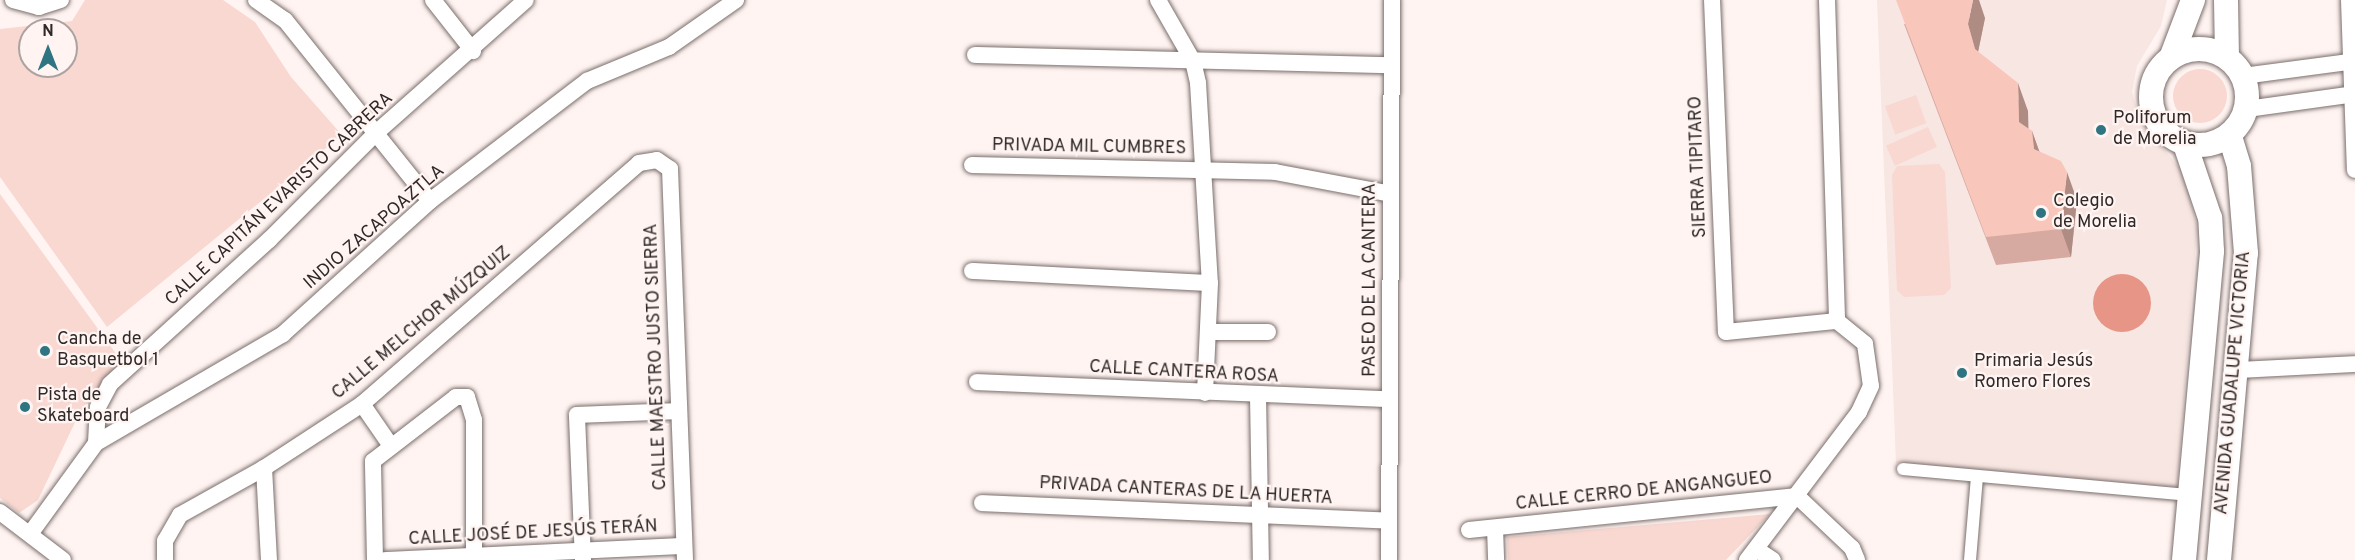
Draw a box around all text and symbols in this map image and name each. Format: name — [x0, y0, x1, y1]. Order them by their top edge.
north arrow — [18, 18, 78, 78]
text: N — [42, 22, 54, 42]
street label: CALLE CAPITÁN EVARISTO CABRERA — [162, 89, 398, 311]
street label: SIERRA TIPITARO — [1686, 95, 1712, 239]
place label: Poliforum de Morelia — [2113, 109, 2196, 152]
marker: Poliforum de Morelia — [2094, 123, 2108, 137]
street label: PRIVADA MIL CUMBRES — [991, 135, 1187, 161]
street label: INDIO ZACAPOAZTLA — [300, 161, 450, 295]
street label: PASEO DE LA CANTERA — [1360, 183, 1382, 377]
place label: Colegio de Morelia — [2053, 192, 2136, 234]
marker: Colegio de Morelia — [2034, 206, 2048, 220]
street label: CALLE MAESTRO JUSTO SIERRA — [642, 223, 672, 491]
street label: CALLE MELCHOR MÚZQUIZ — [328, 243, 516, 405]
street label: AVENIDA GUADALUPE VICTORIA — [2212, 250, 2256, 516]
place label: Cancha de Basquetbol 1 — [57, 330, 159, 372]
marker: Cancha de Basquetbol 1 — [38, 344, 52, 358]
place label: Primaria Jesús Romero Flores — [1974, 352, 2093, 394]
street label: CALLE CANTERA ROSA — [1088, 357, 1280, 389]
marker: Primaria Jesús Romero Flores — [1955, 366, 1969, 380]
place label: Pista de Skateboard — [37, 386, 129, 428]
marker: Pista de Skateboard — [18, 400, 32, 414]
street label: CALLE CERRO DE ANGANGUEO — [1514, 468, 1774, 516]
street label: PRIVADA CANTERAS DE LA HUERTA — [1038, 473, 1334, 511]
street label: CALLE JOSÉ DE JESÚS TERÁN — [408, 517, 658, 551]

